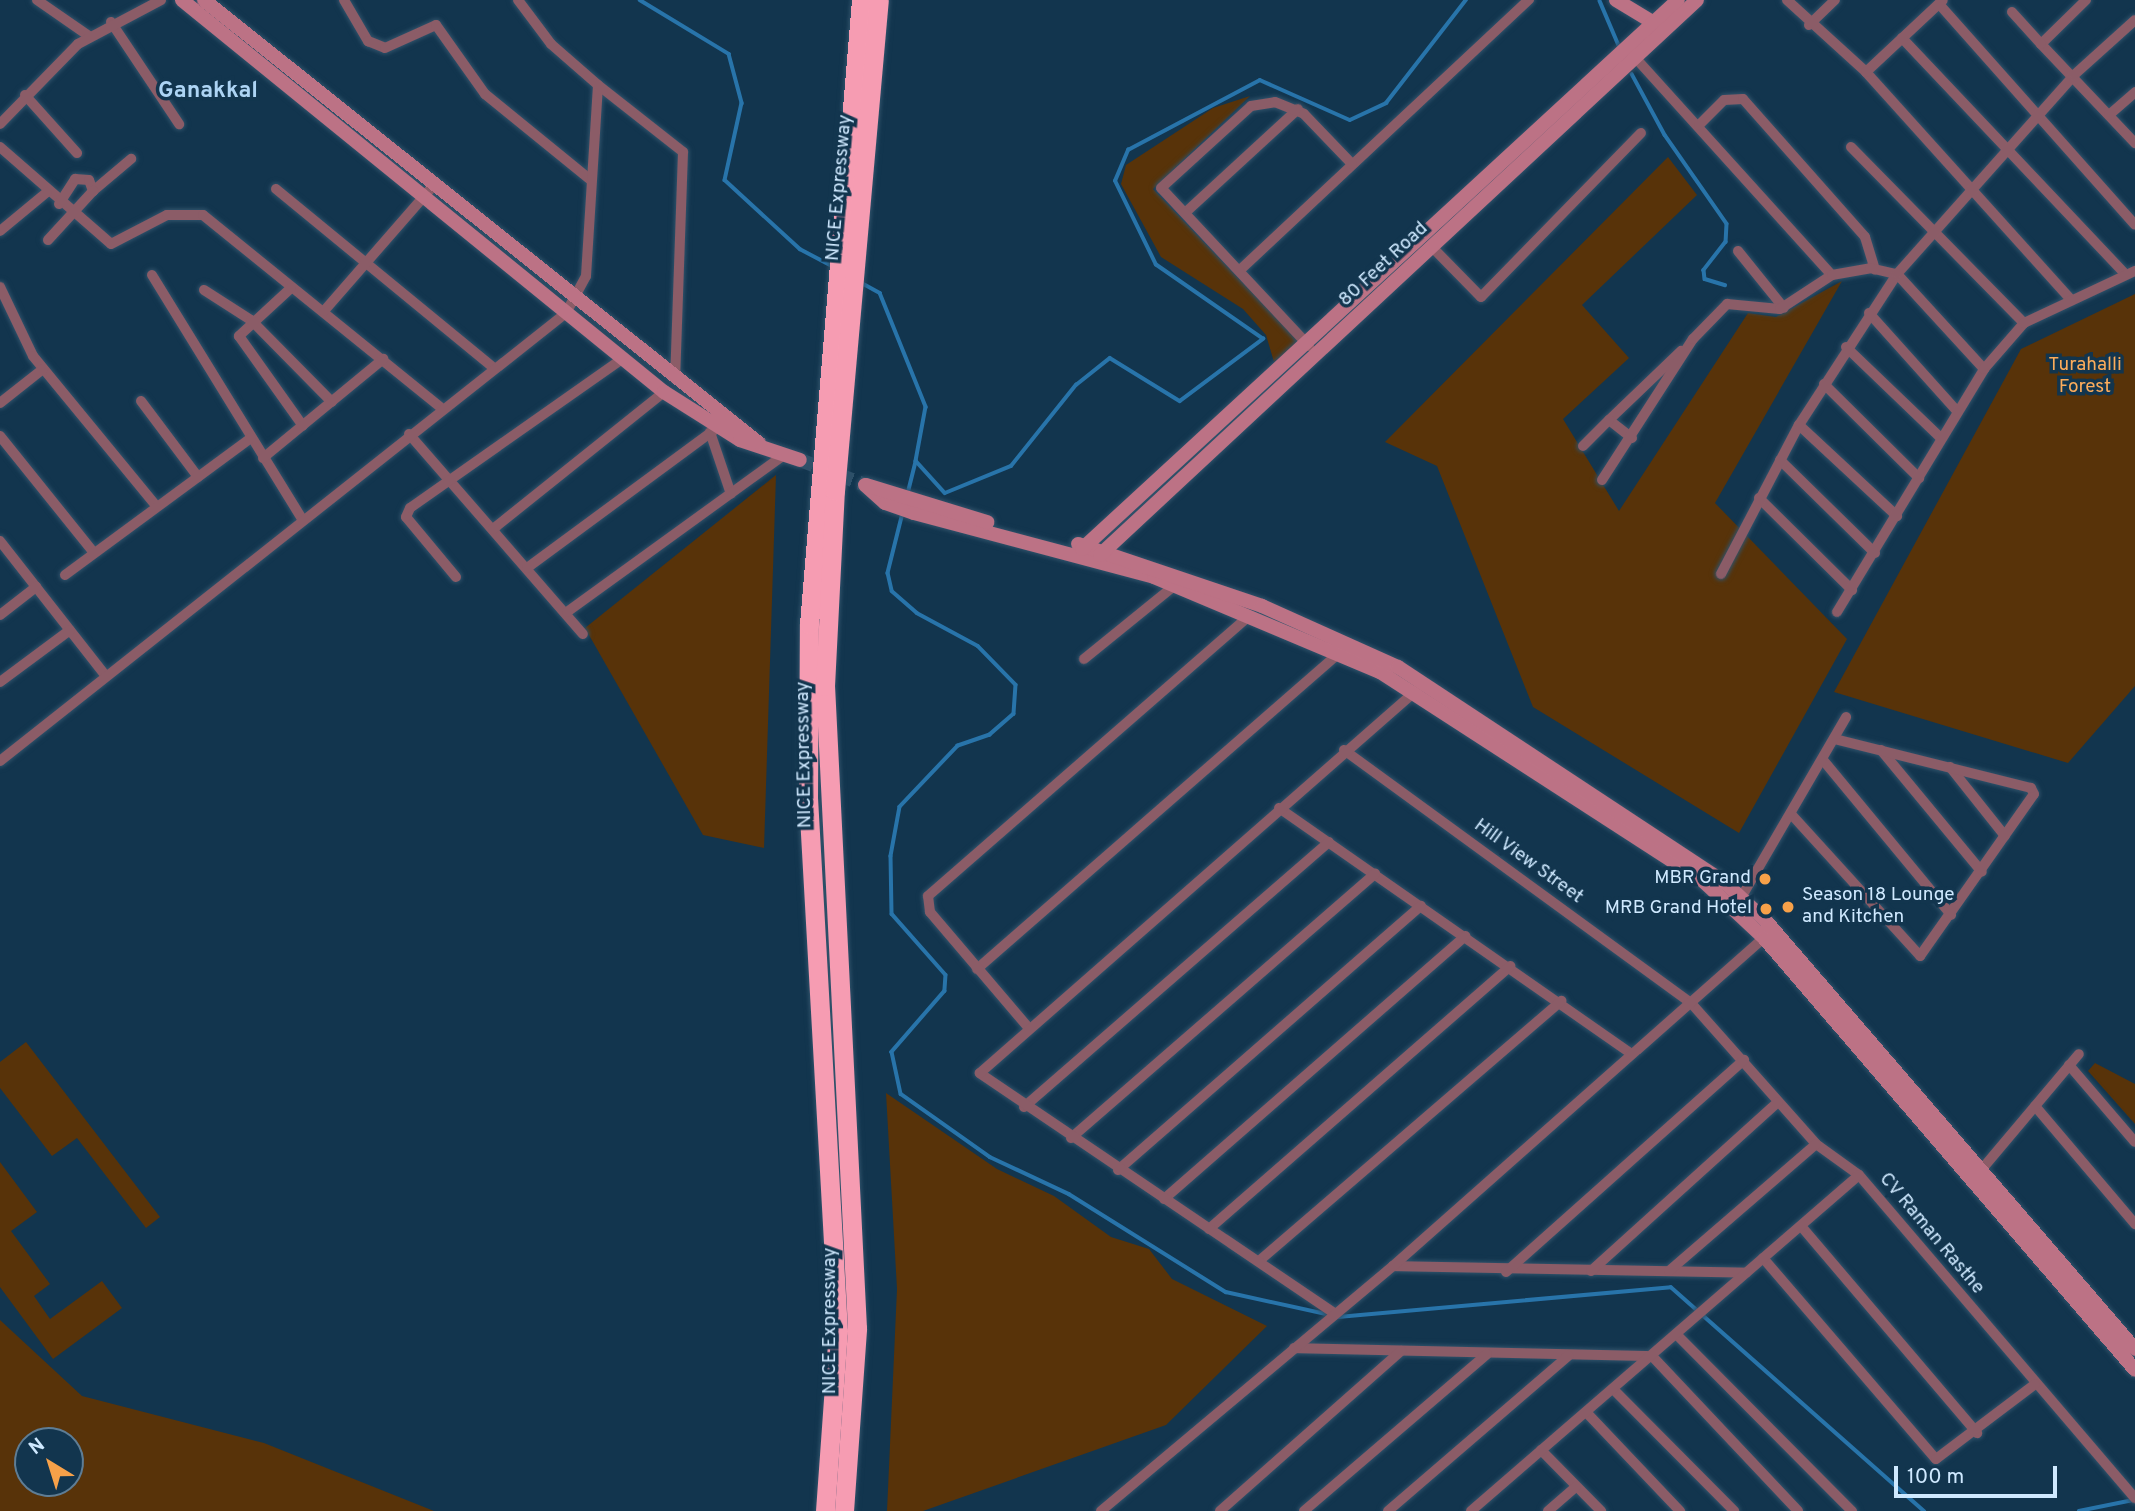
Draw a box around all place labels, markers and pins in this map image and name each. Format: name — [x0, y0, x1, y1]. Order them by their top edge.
place label: MBR Grand — [1654, 868, 1751, 890]
marker: MBR Grand — [1757, 871, 1773, 887]
place label: Season 18 Lounge and Kitchen — [1802, 885, 1955, 929]
place label: MRB Grand Hotel — [1605, 898, 1752, 920]
marker: Season 18 Lounge and Kitchen — [1780, 899, 1796, 915]
marker: MRB Grand Hotel — [1758, 901, 1774, 917]

